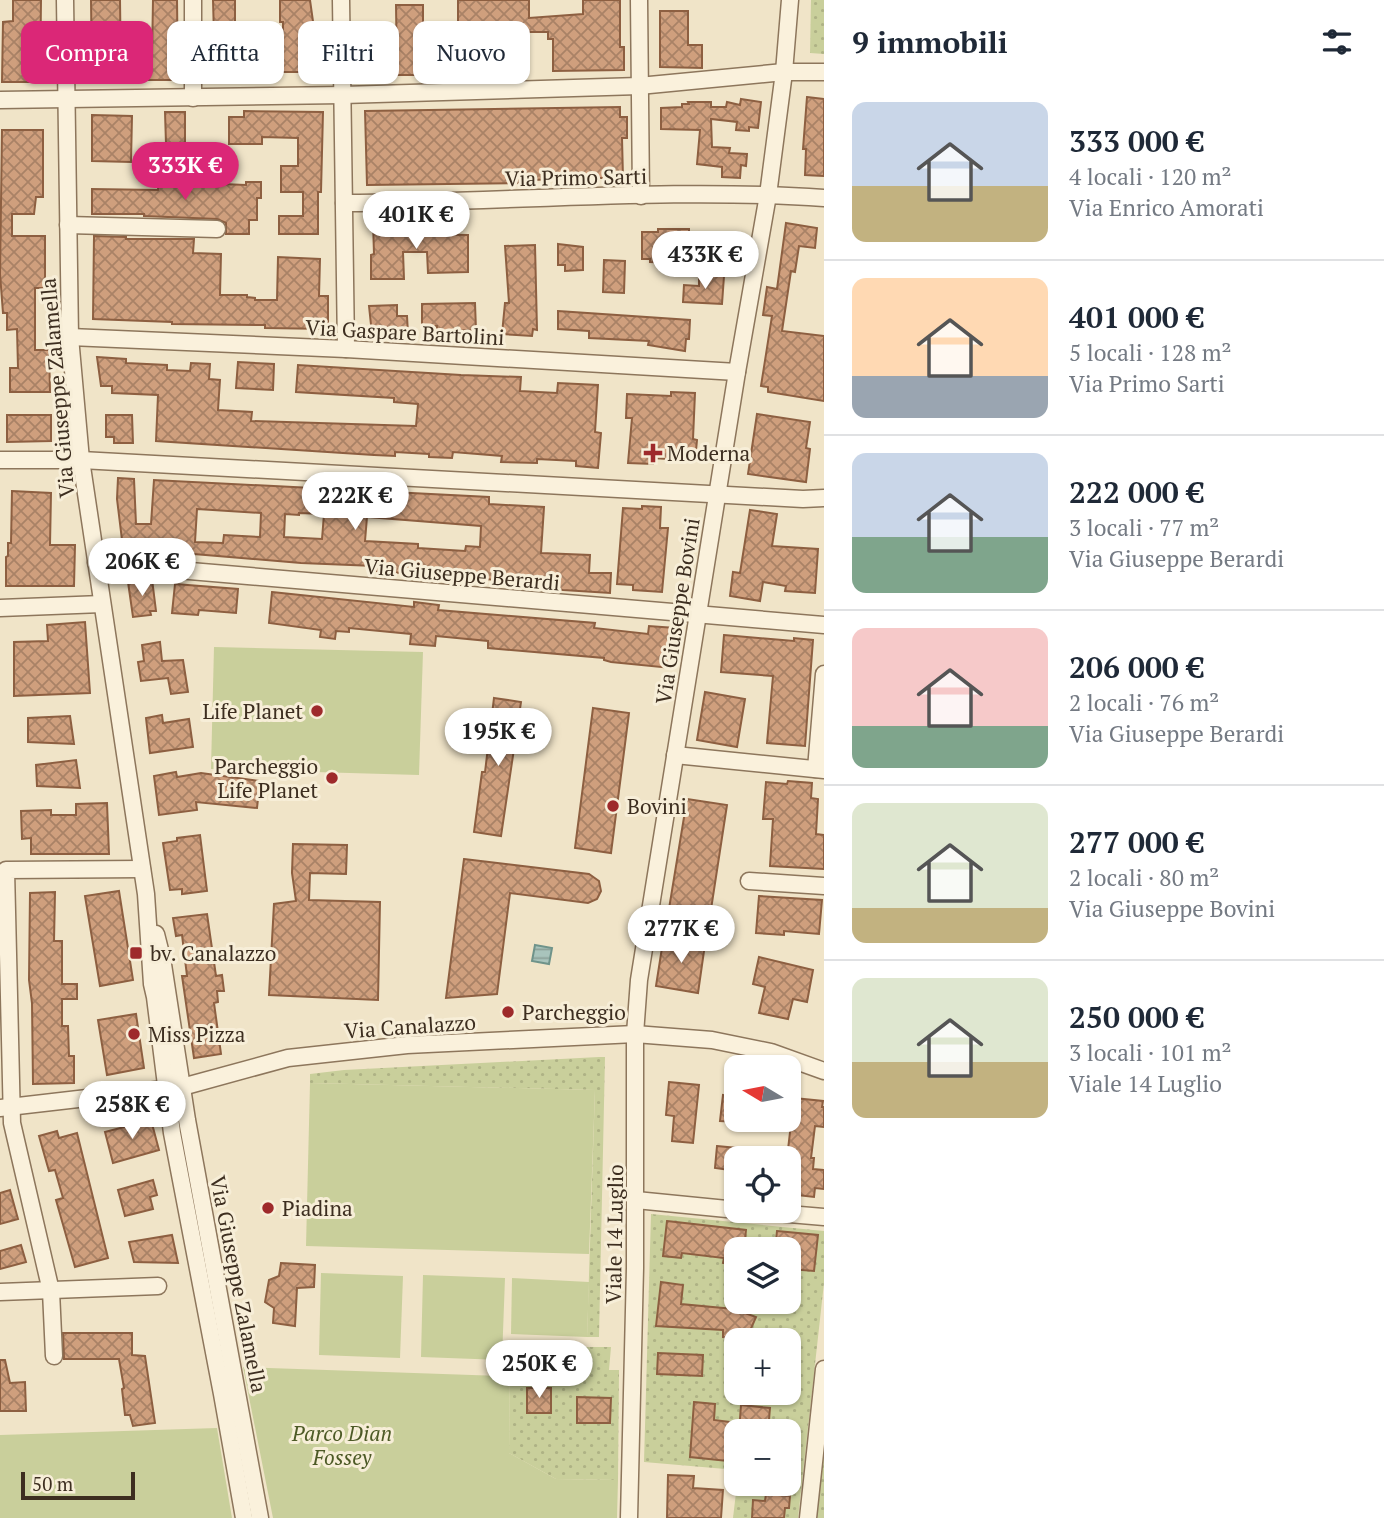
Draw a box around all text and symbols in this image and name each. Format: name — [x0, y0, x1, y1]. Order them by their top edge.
chip: Compra — [21, 21, 153, 84]
chip: Affitta — [167, 21, 284, 84]
chip: Filtri — [298, 21, 399, 84]
chip: Nuovo — [413, 21, 530, 84]
text: 9 immobili — [852, 22, 1008, 62]
icon: filters — [1318, 23, 1356, 61]
text: 333 000 € — [1069, 121, 1204, 161]
icon: home — [908, 130, 992, 214]
pin: 333K € — [128, 142, 242, 202]
text: 333K € — [148, 149, 222, 180]
text: 4 locali · 120 m² — [1069, 161, 1232, 192]
street label: Via Primo Sarti — [505, 162, 647, 192]
pin: 401K € — [359, 191, 473, 251]
text: Via Enrico Amorati — [1069, 192, 1264, 223]
text: 401K € — [379, 198, 453, 229]
pin: 433K € — [648, 232, 762, 291]
text: 433K € — [668, 238, 742, 269]
street label: Via Giuseppe Zalamella — [33, 277, 81, 499]
text: 401 000 € — [1069, 297, 1204, 337]
icon: home — [908, 306, 992, 390]
street label: Via Gaspare Bartolini — [305, 313, 505, 351]
text: 5 locali · 128 m² — [1069, 337, 1232, 368]
text: Via Primo Sarti — [1069, 368, 1225, 399]
place label: Moderna — [667, 439, 751, 467]
marker: Moderna — [645, 445, 661, 461]
pin: 222K € — [298, 472, 412, 532]
text: 222 000 € — [1069, 472, 1204, 512]
text: 222K € — [318, 479, 392, 510]
icon: home — [908, 481, 992, 565]
text: 3 locali · 77 m² — [1069, 512, 1219, 543]
street label: Via Giuseppe Bovini — [648, 516, 706, 706]
pin: 206K € — [85, 538, 199, 598]
text: Via Giuseppe Berardi — [1069, 543, 1284, 574]
text: 206K € — [105, 545, 179, 576]
street label: Via Giuseppe Berardi — [363, 551, 561, 597]
text: 206 000 € — [1069, 647, 1204, 687]
icon: home — [908, 656, 992, 740]
text: 2 locali · 76 m² — [1069, 687, 1219, 718]
place label: Life Planet — [202, 697, 303, 725]
marker: Life Planet — [309, 703, 325, 719]
pin: 195K € — [441, 708, 555, 768]
text: 195K € — [461, 715, 535, 746]
text: Via Giuseppe Berardi — [1069, 718, 1284, 749]
place label: Parcheggio Life Planet — [214, 752, 318, 804]
marker: Parcheggio Life Planet — [324, 770, 340, 786]
place label: Bovini — [627, 792, 687, 820]
marker: Bovini — [605, 798, 621, 814]
text: 277 000 € — [1069, 822, 1204, 862]
icon: home — [908, 831, 992, 915]
text: 2 locali · 80 m² — [1069, 862, 1219, 893]
text: Via Giuseppe Bovini — [1069, 893, 1275, 924]
pin: 277K € — [624, 906, 738, 965]
text: 277K € — [644, 912, 718, 943]
place label: bv. Canalazzo — [150, 939, 276, 967]
marker: bv. Canalazzo — [128, 945, 144, 961]
text: 250 000 € — [1069, 997, 1204, 1037]
place label: Parcheggio — [522, 998, 626, 1026]
marker: Parcheggio — [500, 1004, 516, 1020]
icon: home — [908, 1006, 992, 1090]
street label: Via Canalazzo — [343, 1007, 477, 1045]
place label: Miss Pizza — [148, 1020, 246, 1048]
marker: Miss Pizza — [126, 1026, 142, 1042]
text: 3 locali · 101 m² — [1069, 1037, 1232, 1068]
north arrow — [724, 1055, 802, 1132]
map controls — [724, 1055, 801, 1496]
text: Viale 14 Luglio — [1069, 1068, 1222, 1099]
pin: 258K € — [75, 1082, 189, 1141]
text: 258K € — [95, 1088, 169, 1119]
button: locate — [724, 1146, 801, 1223]
street label: Viale 14 Luglio — [599, 1164, 629, 1304]
street label: Via Giuseppe Zalamella — [204, 1173, 274, 1395]
place label: Piadina — [282, 1194, 353, 1222]
marker: Piadina — [260, 1200, 276, 1216]
button: layers — [724, 1237, 801, 1314]
button: + — [724, 1328, 801, 1405]
pin: 250K € — [482, 1340, 596, 1400]
text: 250K € — [502, 1347, 576, 1378]
park label: Parco Dian Fossey — [291, 1419, 392, 1471]
button: − — [724, 1419, 801, 1496]
scale bar — [21, 1469, 135, 1501]
text: 50 m — [32, 1471, 73, 1496]

